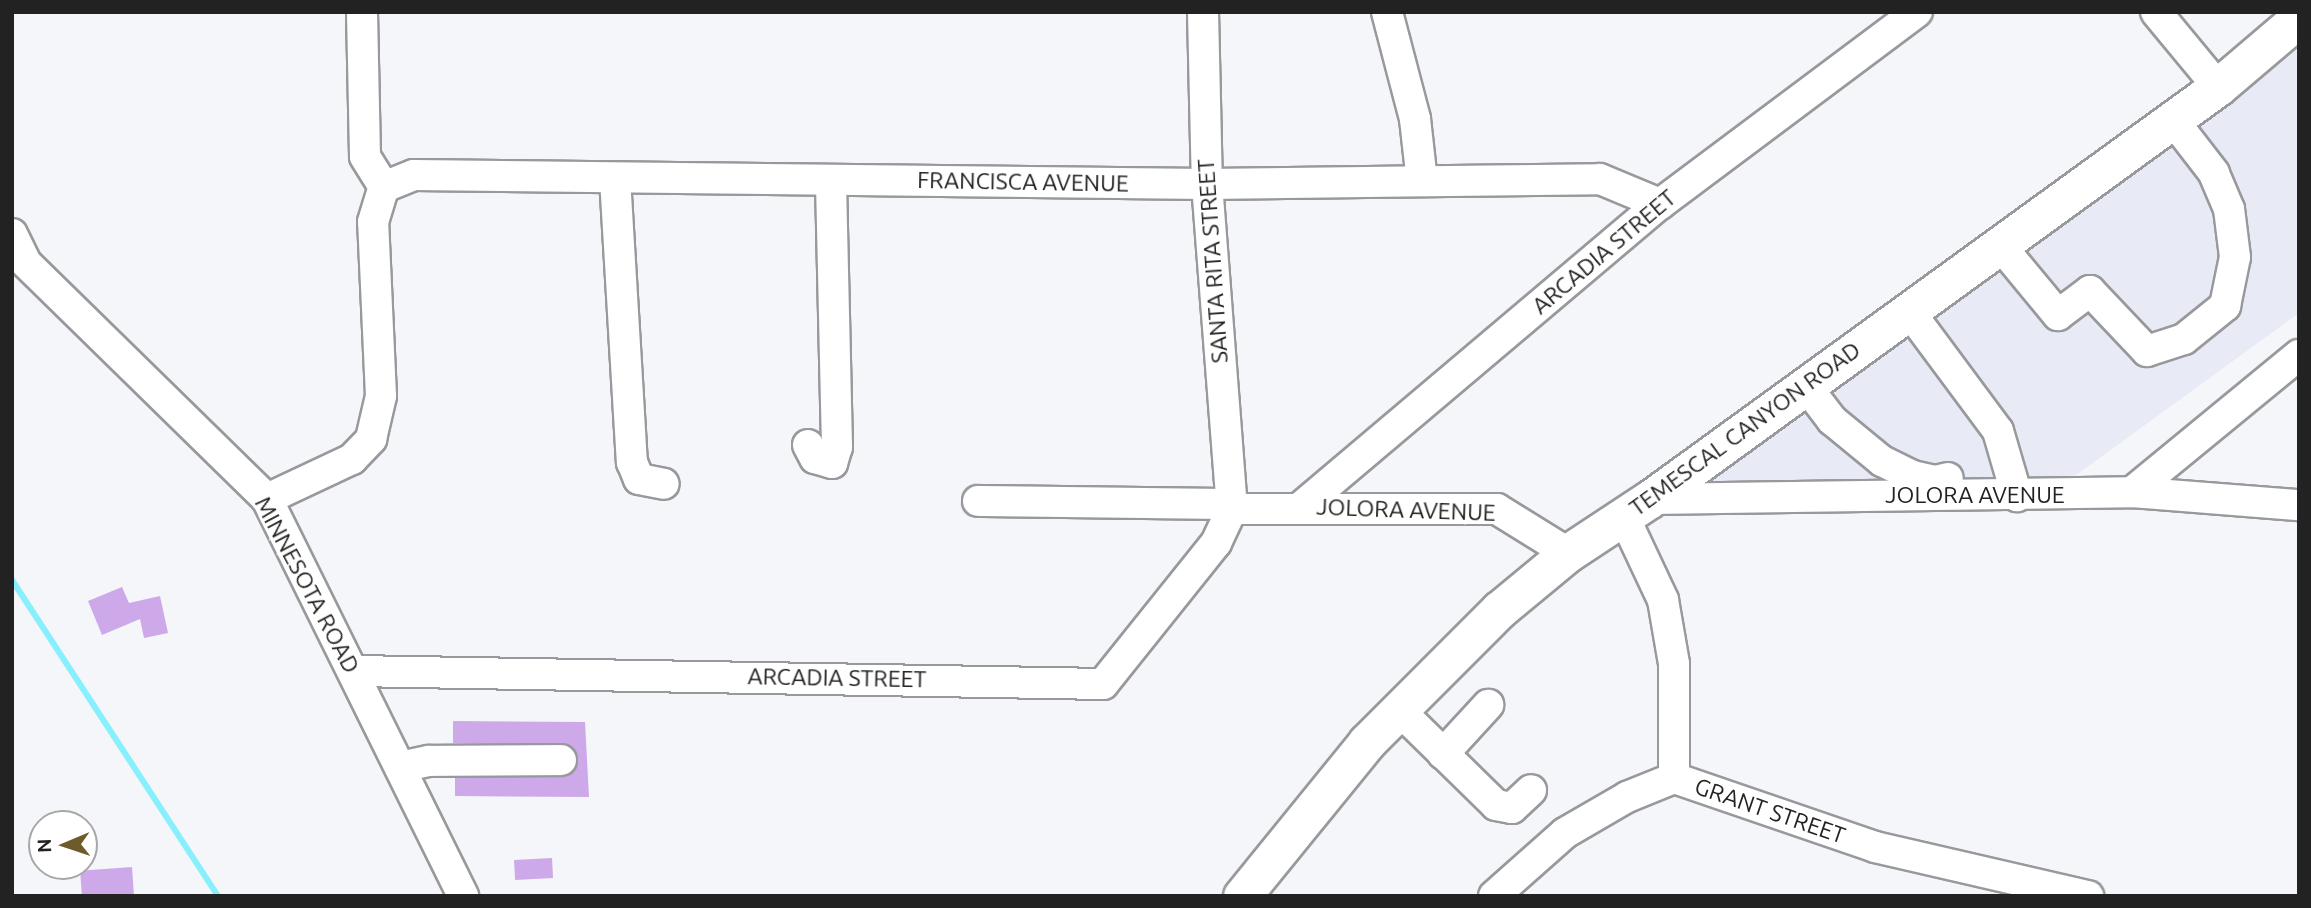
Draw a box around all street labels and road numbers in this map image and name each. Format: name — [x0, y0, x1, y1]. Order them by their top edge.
street label: SANTA RITA STREET — [1192, 158, 1234, 364]
street label: FRANCISCA AVENUE — [917, 166, 1129, 198]
street label: ARCADIA STREET — [1527, 184, 1681, 320]
street label: TEMESCAL CANYON ROAD — [1624, 336, 1866, 522]
street label: JOLORA AVENUE — [1885, 481, 2065, 509]
street label: MINNESOTA ROAD — [249, 492, 365, 678]
street label: JOLORA AVENUE — [1316, 493, 1496, 527]
street label: ARCADIA STREET — [747, 663, 927, 693]
street label: GRANT STREET — [1691, 772, 1849, 850]

